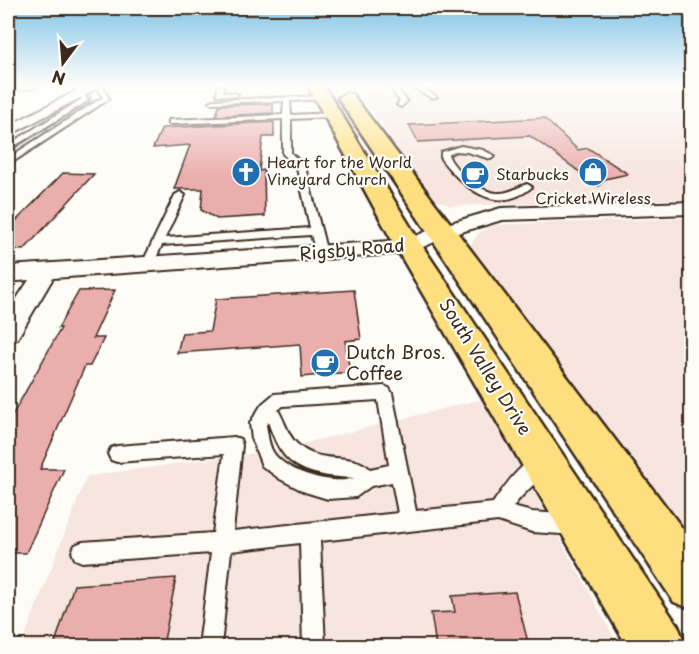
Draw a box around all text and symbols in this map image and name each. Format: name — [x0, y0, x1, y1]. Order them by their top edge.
north arrow — [33, 33, 93, 93]
text: N — [49, 65, 68, 92]
place label: Heart for the World Vineyard Church — [267, 150, 412, 190]
church icon: Heart for the World Vineyard Church — [230, 156, 262, 188]
shop icon: Cricket Wireless — [577, 156, 609, 188]
cafe icon: Starbucks — [459, 159, 491, 191]
place label: Starbucks — [496, 162, 569, 185]
place label: Cricket Wireless — [535, 186, 651, 209]
street label: Rigsby Road — [298, 230, 406, 267]
street label: South Valley Drive — [433, 293, 539, 440]
place label: Dutch Bros. Coffee — [346, 338, 446, 386]
cafe icon: Dutch Bros. Coffee — [309, 347, 341, 379]

